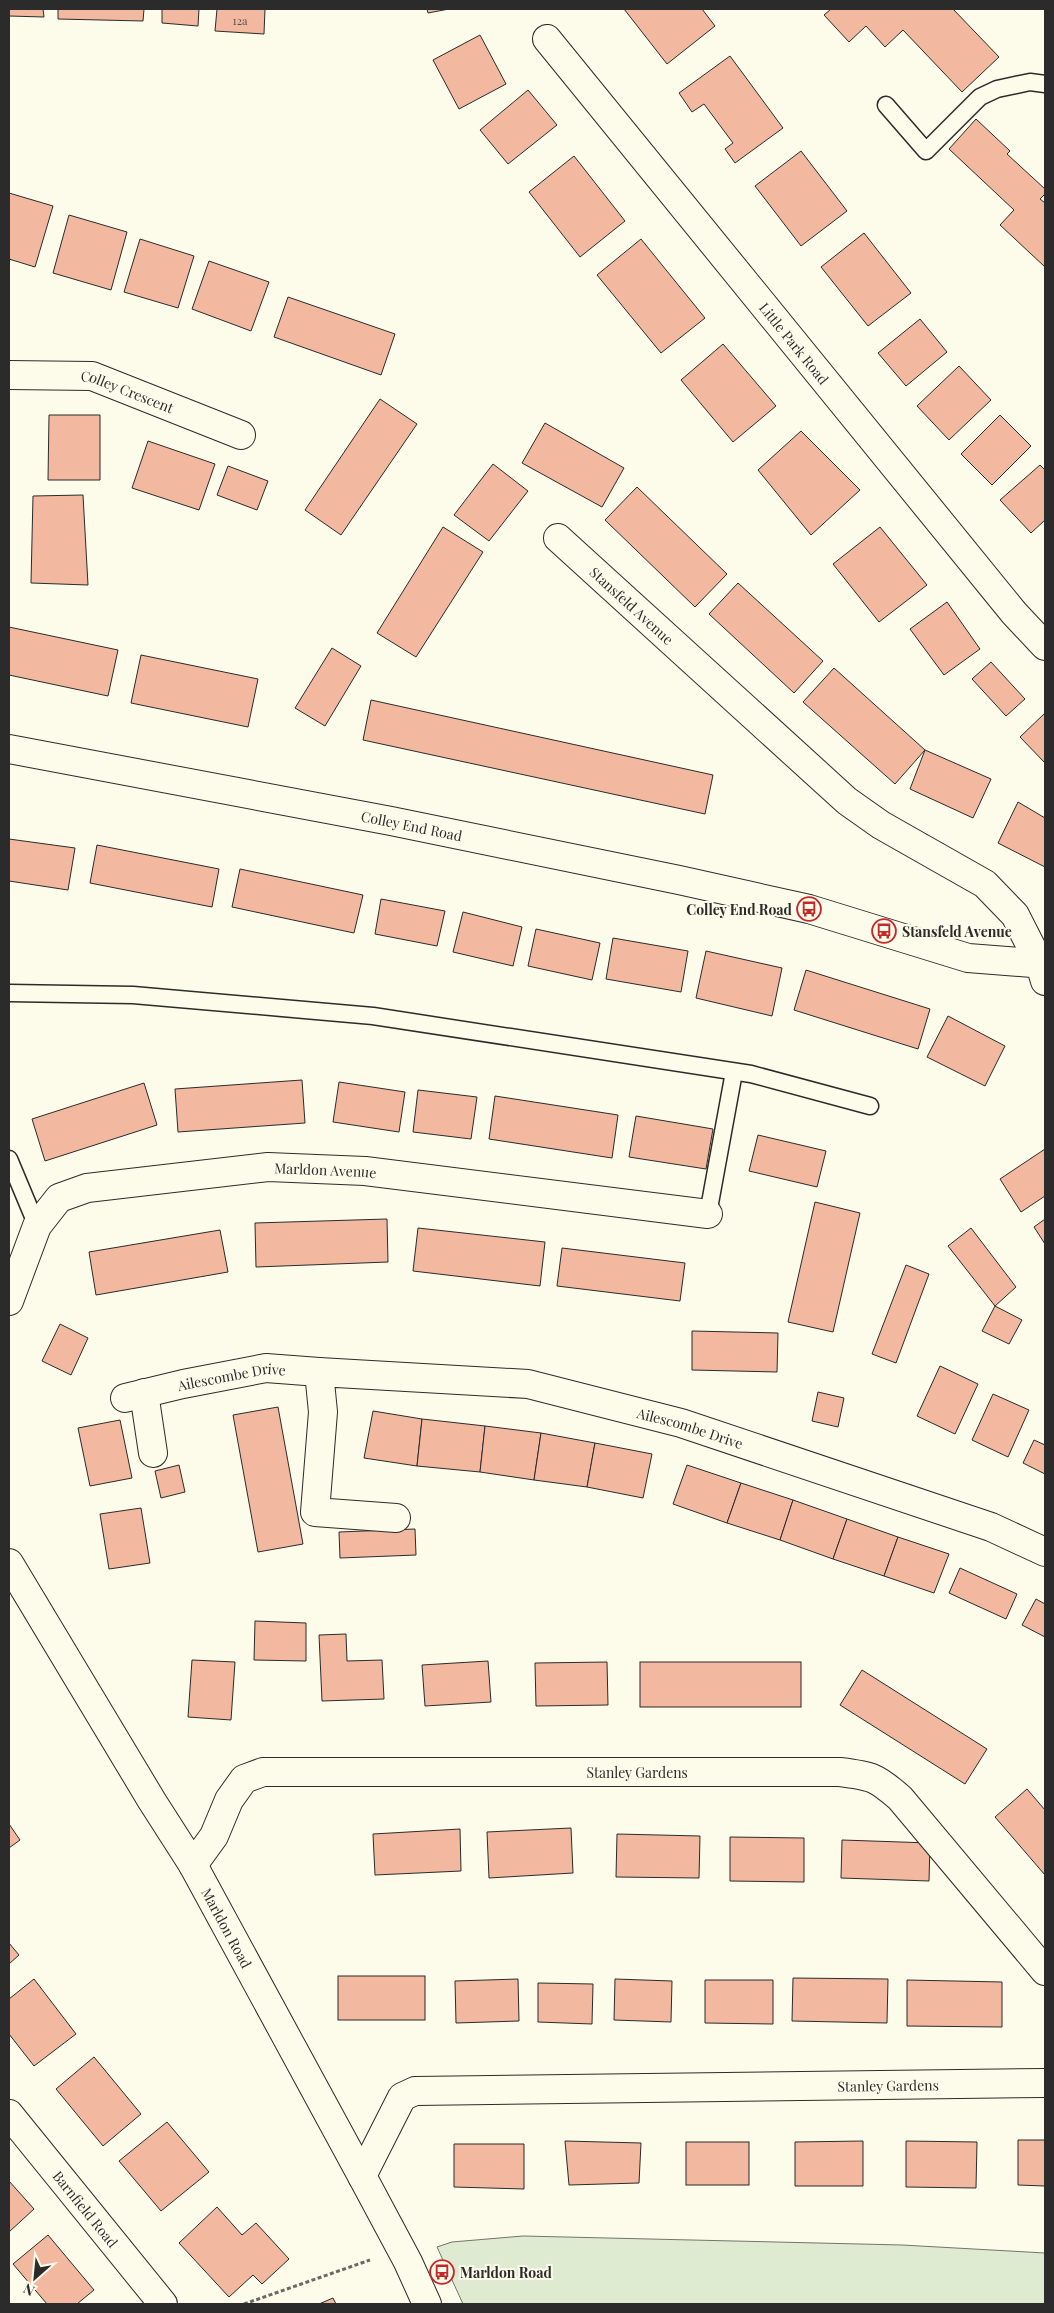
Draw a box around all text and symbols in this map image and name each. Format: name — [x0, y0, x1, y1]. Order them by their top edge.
house number: 12a — [233, 13, 248, 28]
street label: Little Park Road — [755, 298, 833, 388]
street label: Colley Crescent — [81, 366, 178, 417]
street label: Stansfeld Avenue — [586, 562, 678, 648]
street label: Colley End Road — [360, 806, 464, 845]
bus stop icon: Colley End Road — [796, 896, 822, 922]
place label: Colley End Road — [686, 900, 793, 919]
bus stop icon: Stansfeld Avenue — [871, 918, 897, 944]
place label: Stansfeld Avenue — [902, 922, 1012, 941]
street label: Marldon Avenue — [274, 1158, 378, 1182]
street label: Ailescombe Drive — [174, 1358, 286, 1395]
street label: Ailescombe Drive — [634, 1402, 746, 1453]
street label: Stanley Gardens — [586, 1763, 688, 1782]
street label: Marldon Road — [198, 1884, 257, 1971]
street label: Stanley Gardens — [837, 2075, 939, 2095]
street label: Barnfield Road — [49, 2166, 123, 2251]
north arrow — [10, 2253, 60, 2303]
bus stop icon: Marldon Road — [429, 2259, 455, 2285]
place label: Marldon Road — [460, 2263, 553, 2282]
text: N — [20, 2279, 38, 2301]

